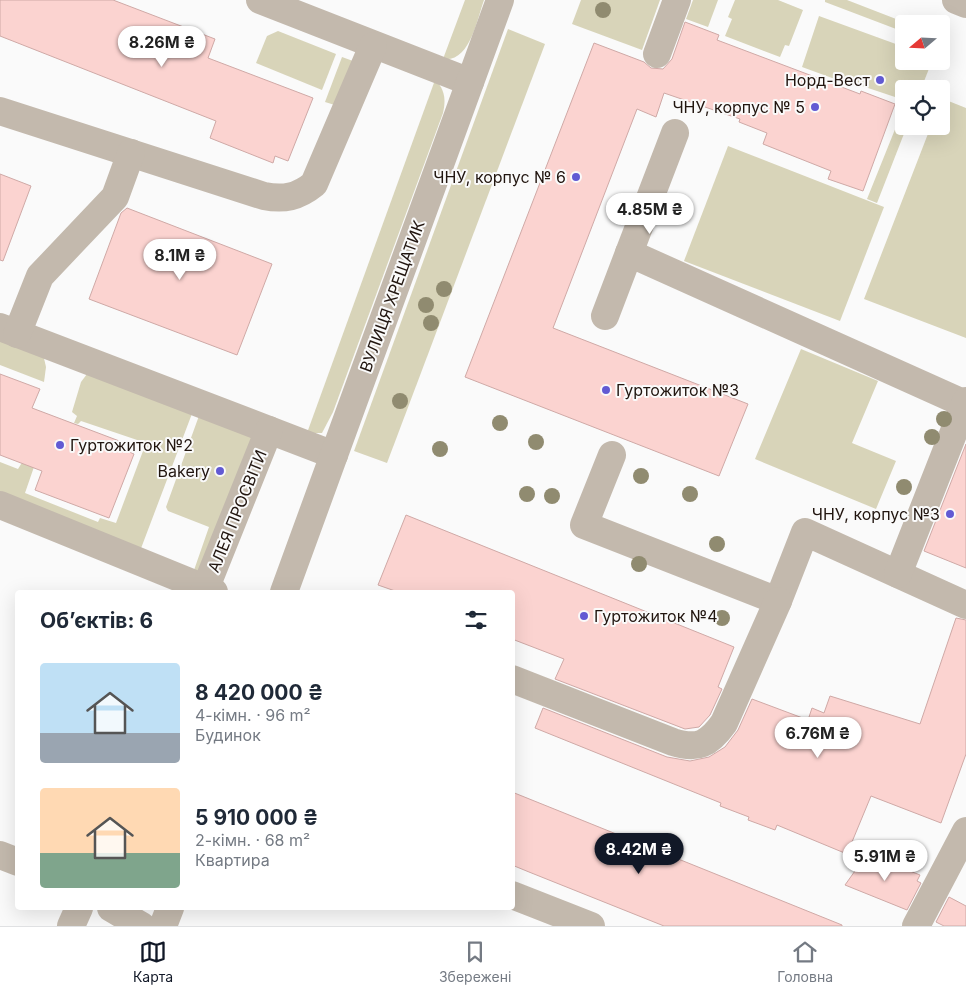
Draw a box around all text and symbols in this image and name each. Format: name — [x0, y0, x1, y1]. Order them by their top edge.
north arrow — [895, 15, 950, 70]
map controls — [895, 15, 950, 135]
pin: 8.26M ₴ — [116, 26, 208, 68]
text: 8.26M ₴ — [129, 32, 195, 52]
place label: Норд-Вест — [785, 70, 871, 90]
marker: Норд-Вест — [874, 74, 886, 86]
button: locate — [895, 80, 950, 135]
place label: ЧНУ, корпус № 5 — [672, 97, 805, 117]
marker: ЧНУ, корпус № 5 — [809, 101, 821, 113]
place label: ЧНУ, корпус № 6 — [433, 167, 566, 187]
marker: ЧНУ, корпус № 6 — [570, 171, 582, 183]
pin: 4.85M ₴ — [604, 192, 696, 235]
text: 4.85M ₴ — [617, 199, 683, 219]
street label: ВУЛИЦЯ ХРЕЩАТИК — [355, 217, 429, 375]
pin: 8.1M ₴ — [139, 238, 221, 281]
text: 8.1M ₴ — [154, 245, 206, 265]
place label: Гуртожиток №3 — [616, 380, 739, 400]
marker: Гуртожиток №3 — [600, 384, 612, 396]
place label: Гуртожиток №2 — [70, 435, 193, 455]
marker: Гуртожиток №2 — [54, 439, 66, 451]
street label: АЛЕЯ ПРОСВІТИ — [203, 447, 271, 575]
place label: Bakery — [158, 461, 210, 481]
marker: Bakery — [214, 465, 226, 477]
place label: ЧНУ, корпус №3 — [812, 504, 940, 524]
marker: ЧНУ, корпус №3 — [944, 508, 956, 520]
icon: filters — [462, 606, 490, 634]
place label: Гуртожиток №4 — [594, 606, 718, 626]
text: Об’єктів: 6 — [40, 608, 153, 633]
marker: Гуртожиток №4 — [578, 610, 590, 622]
text: 8 420 000 ₴ — [195, 680, 323, 705]
icon: home — [80, 683, 140, 743]
text: 4-кімн. · 96 m² — [195, 705, 311, 725]
pin: 6.76M ₴ — [772, 716, 864, 759]
text: 6.76M ₴ — [786, 723, 850, 743]
text: Будинок — [195, 725, 261, 745]
text: 5 910 000 ₴ — [195, 805, 318, 830]
icon: home — [80, 808, 140, 868]
text: 2-кімн. · 68 m² — [195, 830, 310, 850]
pin: 8.42M ₴ — [593, 832, 685, 875]
text: 8.42M ₴ — [606, 839, 672, 859]
pin: 5.91M ₴ — [839, 840, 931, 882]
text: 5.91M ₴ — [854, 846, 916, 866]
text: Квартира — [195, 850, 270, 870]
tab: Карта — [133, 938, 173, 985]
tab: Збережені — [439, 938, 511, 985]
tab: Головна — [777, 938, 833, 985]

